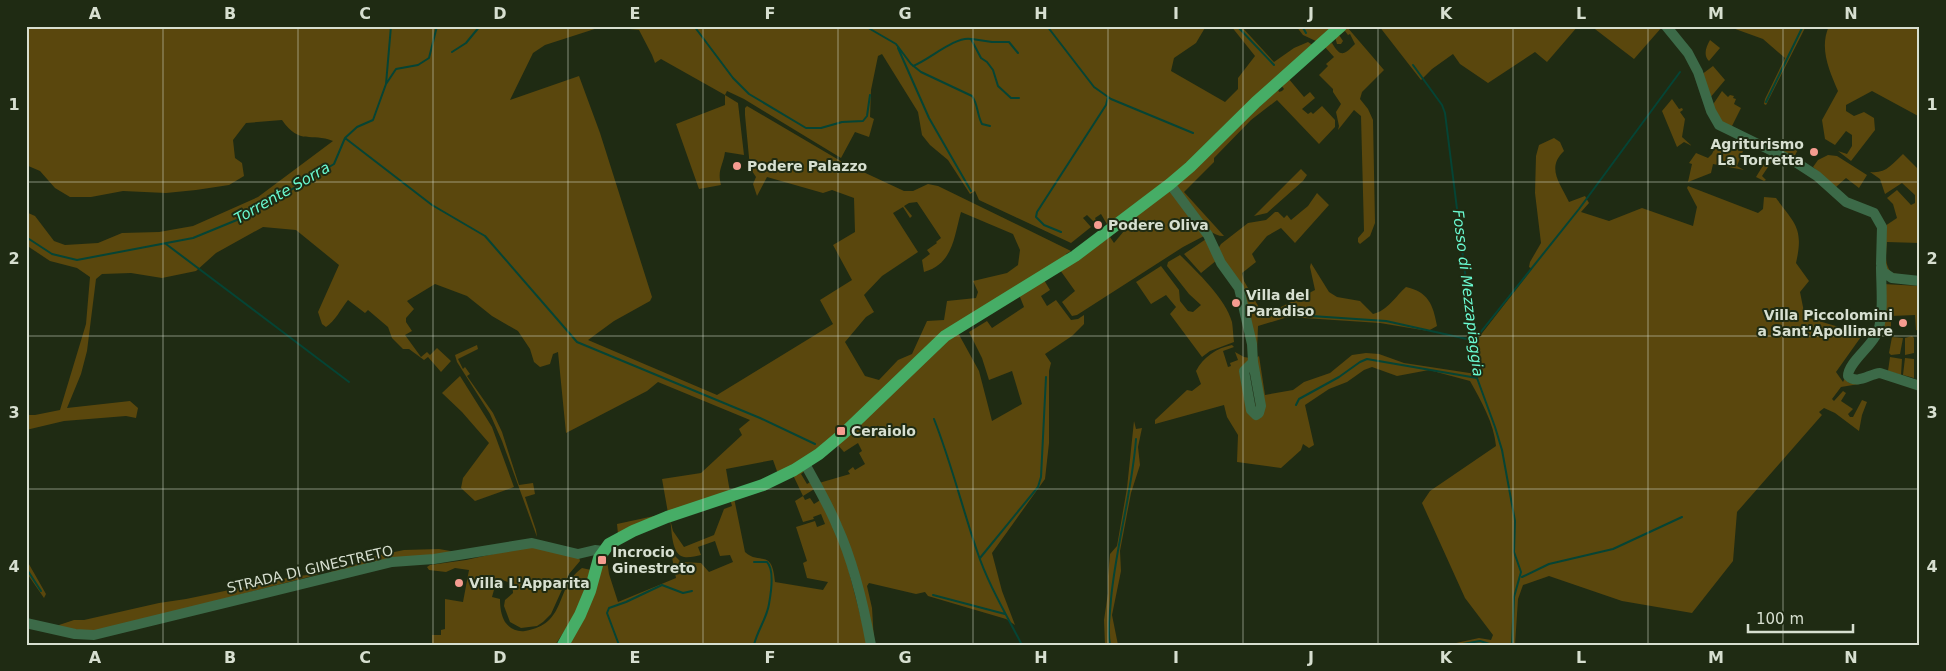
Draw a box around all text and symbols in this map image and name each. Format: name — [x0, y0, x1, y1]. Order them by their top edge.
text: A — [89, 4, 102, 23]
text: B — [224, 4, 236, 23]
text: C — [359, 4, 371, 23]
text: D — [493, 4, 507, 23]
text: E — [630, 4, 640, 23]
text: F — [765, 4, 775, 23]
text: G — [898, 4, 912, 23]
text: H — [1034, 4, 1048, 23]
text: I — [1173, 4, 1179, 23]
text: J — [1307, 4, 1314, 23]
text: K — [1440, 4, 1453, 23]
text: L — [1576, 4, 1586, 23]
text: M — [1708, 4, 1724, 23]
text: N — [1844, 4, 1858, 23]
text: 1 — [8, 95, 20, 114]
text: 1 — [1926, 95, 1938, 114]
place label: Agriturismo La Torretta — [1711, 136, 1804, 168]
marker: Agriturismo La Torretta — [1808, 146, 1820, 158]
water label: Torrente Sorra — [231, 158, 333, 228]
place label: Podere Palazzo — [747, 158, 868, 174]
marker: Podere Palazzo — [731, 160, 743, 172]
water label: Fosso di Mezzapiaggia — [1449, 208, 1487, 378]
place label: Podere Oliva — [1108, 217, 1209, 233]
marker: Podere Oliva — [1092, 219, 1104, 231]
text: 2 — [8, 249, 20, 268]
text: 2 — [1926, 249, 1938, 268]
place label: Villa del Paradiso — [1246, 287, 1315, 319]
marker: Villa del Paradiso — [1230, 297, 1242, 309]
place label: Villa Piccolomini a Sant'Apollinare — [1758, 307, 1893, 339]
marker: Villa Piccolomini a Sant'Apollinare — [1897, 317, 1909, 329]
text: 3 — [8, 403, 20, 422]
text: 3 — [1926, 403, 1938, 422]
place label: Ceraiolo — [851, 423, 916, 439]
marker: Ceraiolo — [835, 425, 847, 437]
street label: STRADA DI GINESTRETO — [225, 542, 395, 596]
place label: Incrocio Ginestreto — [612, 544, 696, 576]
marker: Incrocio Ginestreto — [596, 554, 608, 566]
text: 4 — [8, 557, 20, 576]
text: 4 — [1926, 557, 1938, 576]
place label: Villa L'Apparita — [469, 575, 590, 591]
marker: Villa L'Apparita — [453, 577, 465, 589]
scale bar — [1748, 601, 1854, 633]
text: 100 m — [1756, 610, 1804, 628]
text: A — [89, 648, 102, 667]
text: B — [224, 648, 236, 667]
text: C — [359, 648, 371, 667]
text: D — [493, 648, 507, 667]
text: E — [630, 648, 640, 667]
text: F — [765, 648, 775, 667]
text: G — [898, 648, 912, 667]
text: H — [1034, 648, 1048, 667]
text: I — [1173, 648, 1179, 667]
text: J — [1307, 648, 1314, 667]
text: K — [1440, 648, 1453, 667]
text: L — [1576, 648, 1586, 667]
text: M — [1708, 648, 1724, 667]
text: N — [1844, 648, 1858, 667]

